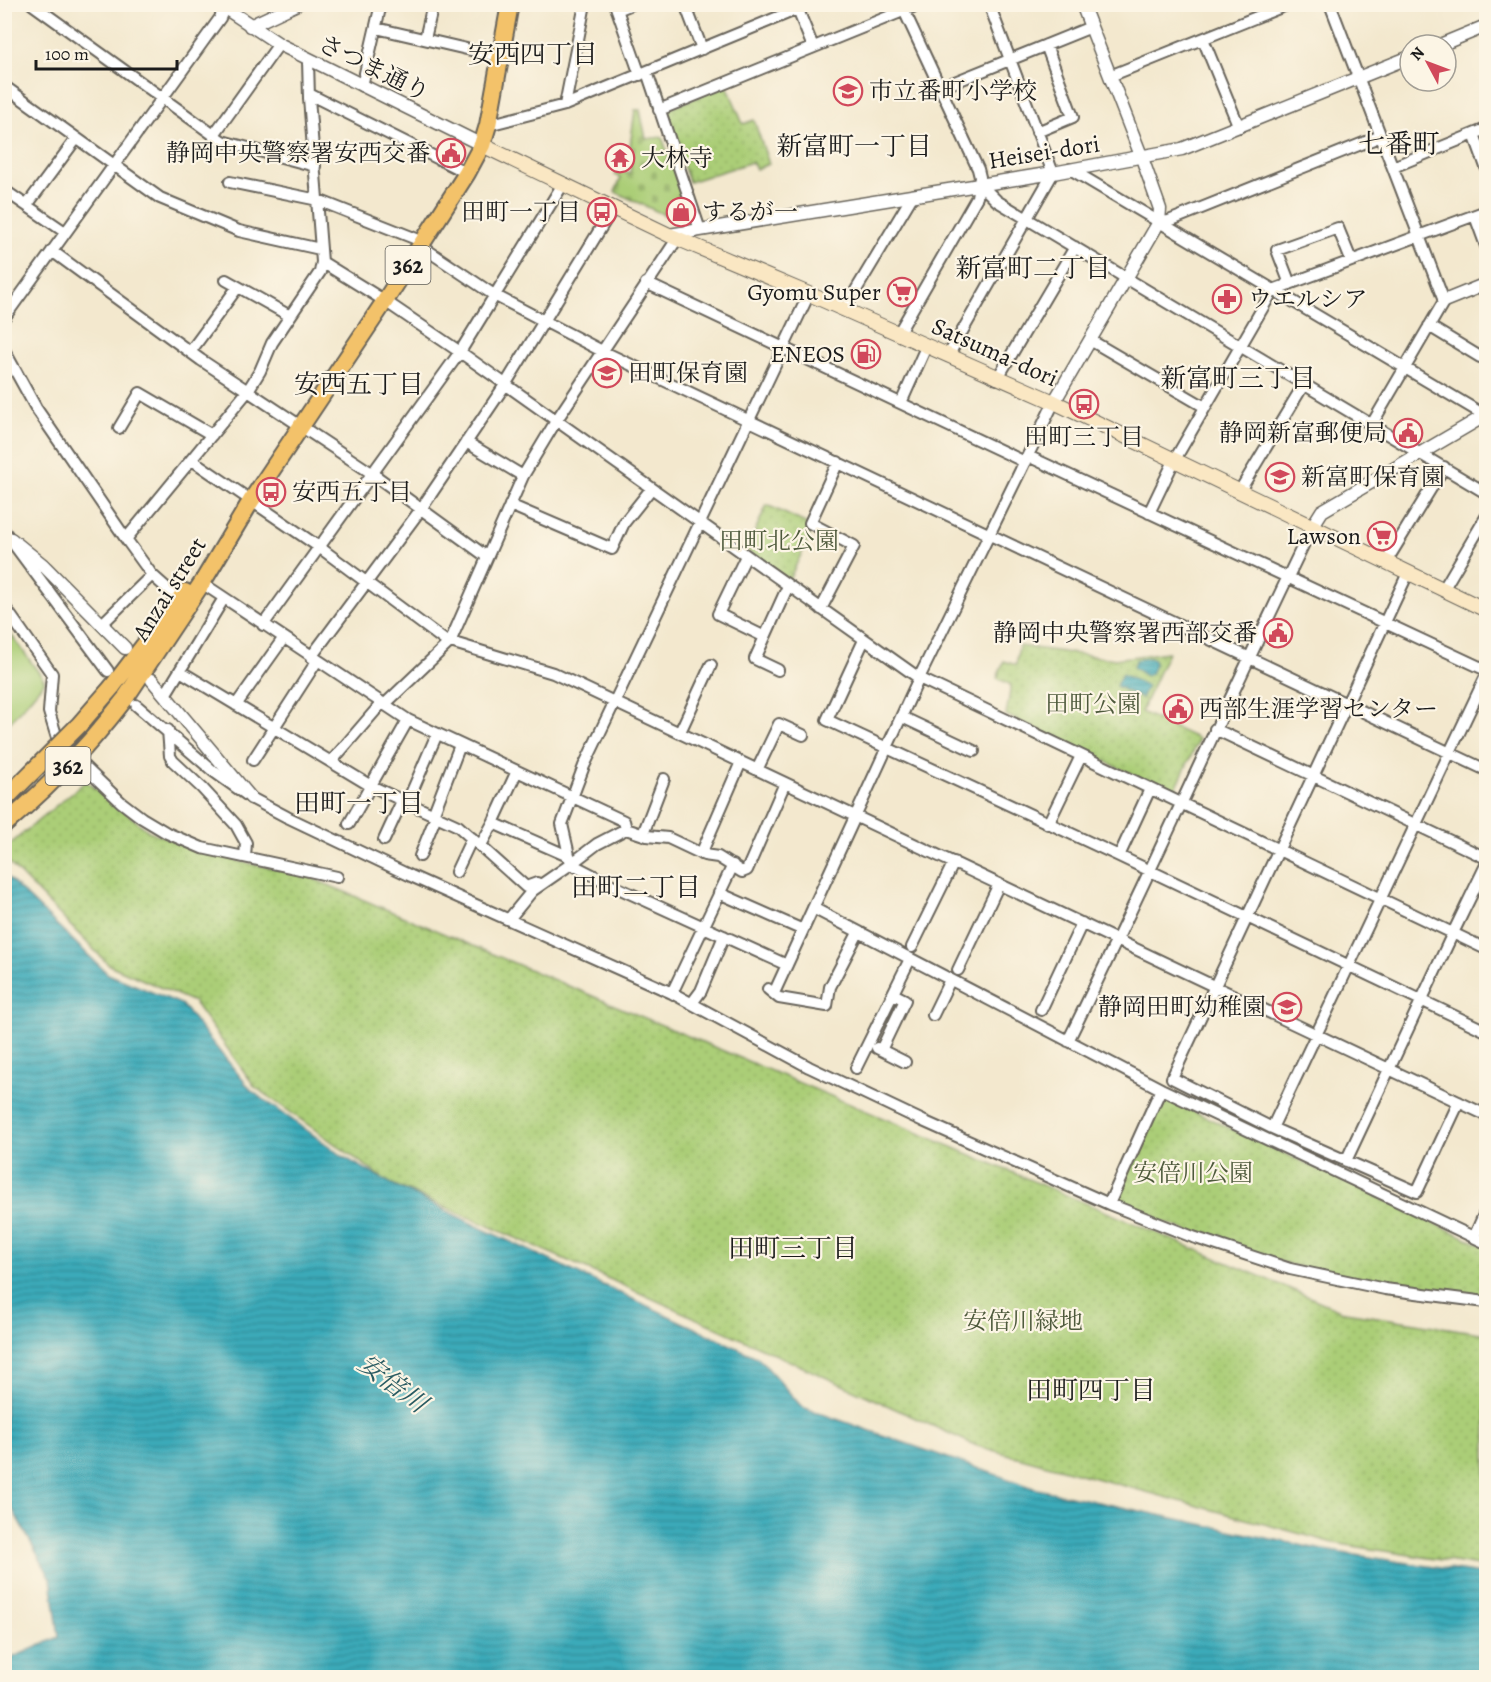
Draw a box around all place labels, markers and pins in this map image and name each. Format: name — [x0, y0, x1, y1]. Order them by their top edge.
school or university icon: 市立番町小学校 — [832, 75, 864, 107]
place label: 市立番町小学校 — [869, 75, 1037, 107]
place label: 静岡中央警察署安西交番 — [166, 137, 430, 169]
public building icon: 静岡中央警察署安西交番 — [435, 137, 467, 169]
temple icon: 大林寺 — [604, 142, 636, 174]
place label: 大林寺 — [641, 142, 713, 174]
place label: 田町一丁目 — [461, 196, 581, 228]
bus stop icon: 田町一丁目 — [586, 196, 618, 228]
shop icon: するが一 — [665, 196, 697, 228]
place label: するが一 — [702, 196, 798, 228]
place label: Gyomu Super — [747, 276, 881, 308]
supermarket icon: Gyomu Super — [886, 276, 918, 308]
pharmacy icon: ウエルシア — [1211, 283, 1243, 315]
place label: ウエルシア — [1248, 283, 1367, 315]
place label: ENEOS — [771, 338, 845, 370]
fuel station icon: ENEOS — [850, 338, 882, 370]
school or university icon: 田町保育園 — [591, 357, 623, 389]
place label: 田町保育園 — [628, 357, 748, 389]
bus stop icon: 田町三丁目 — [1068, 388, 1100, 420]
place label: 静岡新富郵便局 — [1219, 417, 1387, 449]
public building icon: 静岡新富郵便局 — [1392, 417, 1424, 449]
place label: 田町三丁目 — [1024, 421, 1144, 453]
school or university icon: 新富町保育園 — [1264, 461, 1296, 493]
place label: 新富町保育園 — [1301, 461, 1445, 493]
bus stop icon: 安西五丁目 — [255, 476, 287, 508]
place label: 安西五丁目 — [292, 476, 412, 508]
place label: Lawson — [1286, 520, 1361, 552]
supermarket icon: Lawson — [1366, 520, 1398, 552]
place label: 静岡中央警察署西部交番 — [993, 617, 1257, 649]
public building icon: 静岡中央警察署西部交番 — [1262, 617, 1294, 649]
public building icon: 西部生涯学習センター — [1162, 693, 1194, 725]
place label: 西部生涯学習センター — [1199, 693, 1438, 725]
place label: 静岡田町幼稚園 — [1098, 991, 1266, 1023]
school or university icon: 静岡田町幼稚園 — [1271, 991, 1303, 1023]

